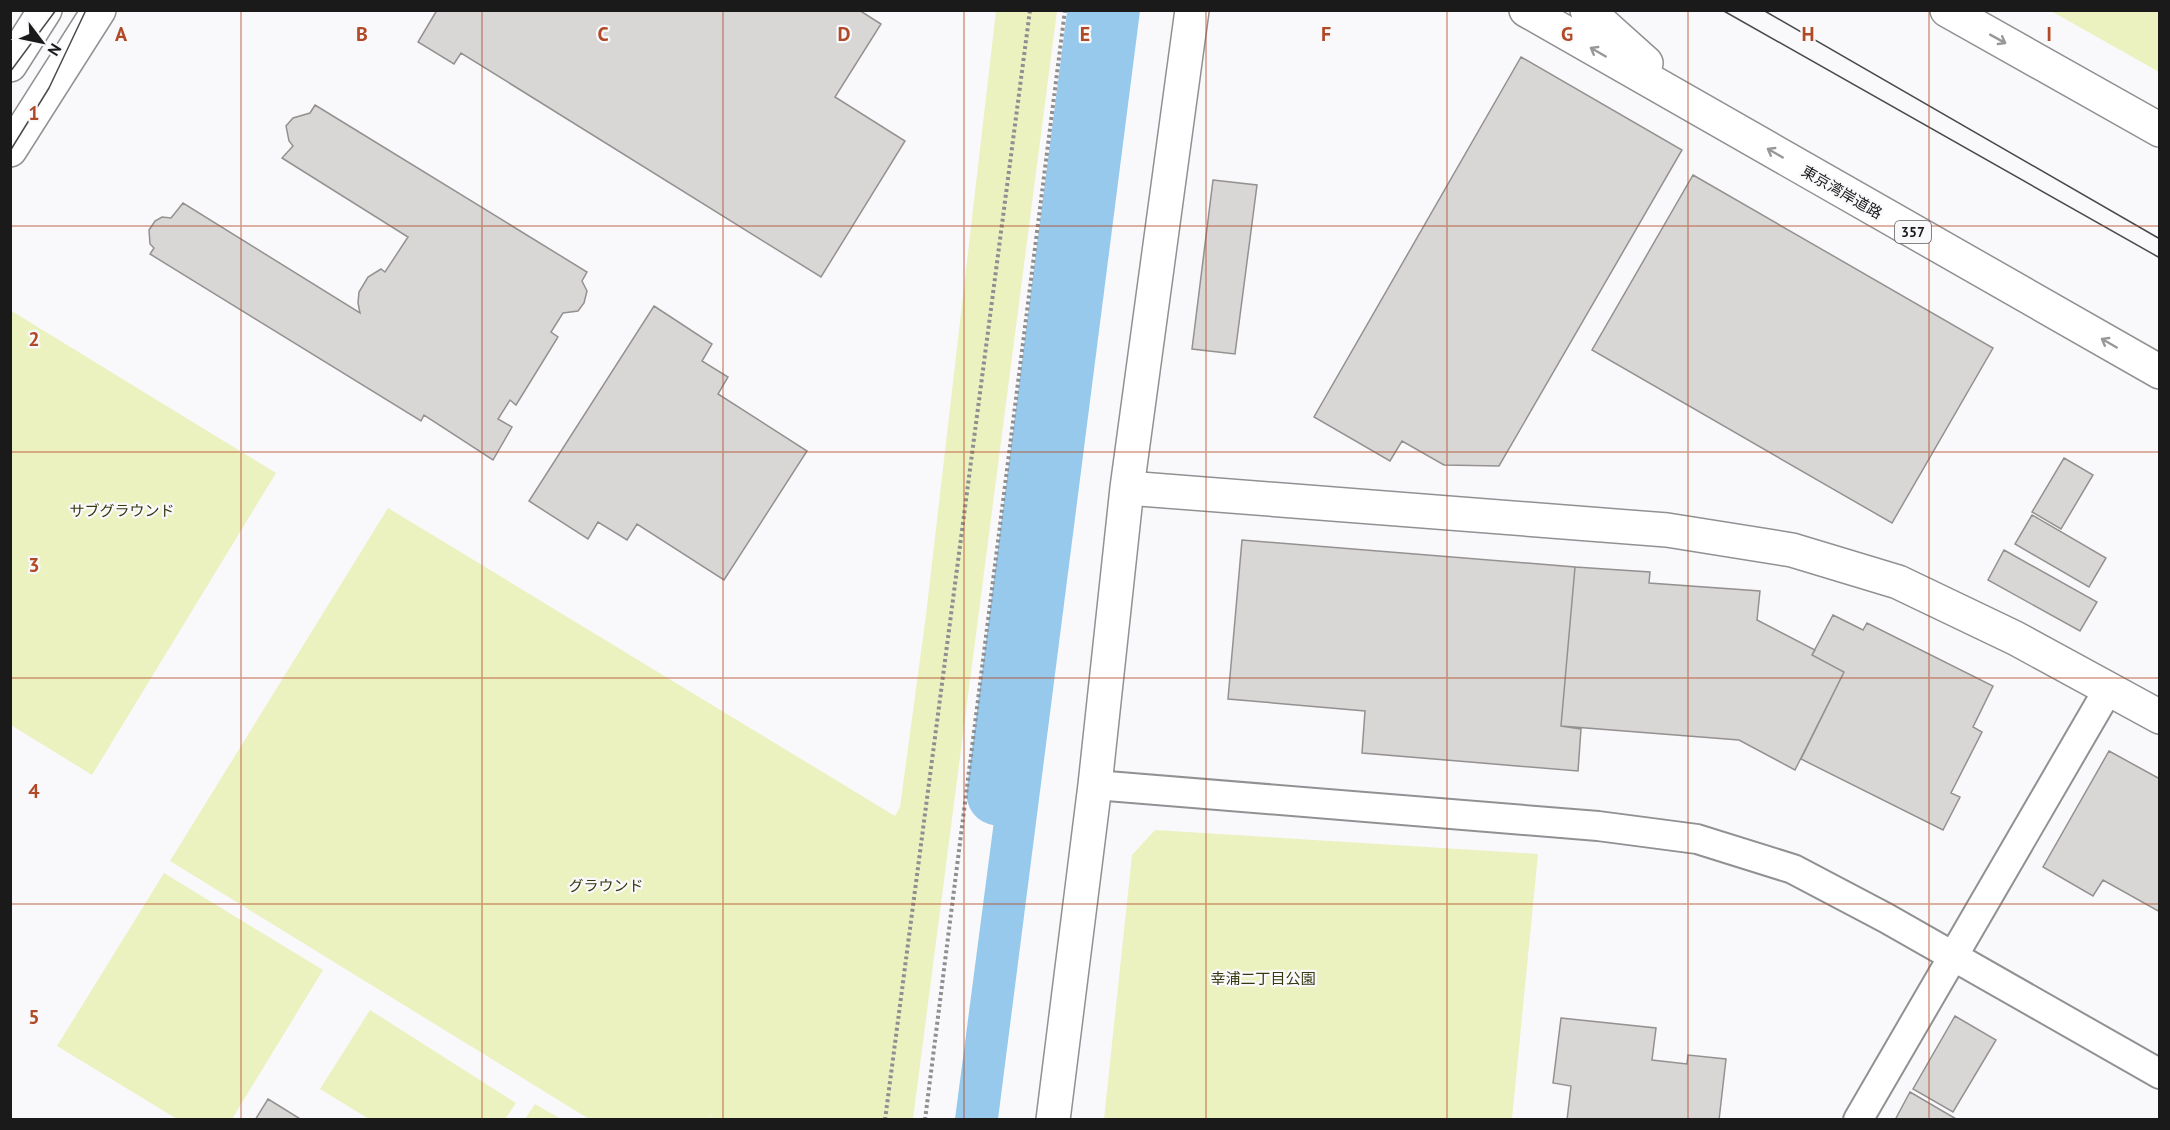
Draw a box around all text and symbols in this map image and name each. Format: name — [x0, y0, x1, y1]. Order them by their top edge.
north arrow — [12, 12, 72, 72]
text: A — [115, 21, 128, 47]
text: B — [356, 21, 368, 47]
text: C — [597, 21, 609, 47]
text: D — [838, 21, 851, 47]
text: E — [1080, 21, 1090, 47]
text: F — [1321, 21, 1331, 47]
text: G — [1561, 21, 1573, 47]
text: H — [1801, 21, 1815, 47]
text: I — [2046, 21, 2052, 47]
one-way arrow — [1989, 33, 2006, 45]
text: N — [43, 40, 66, 60]
one-way arrow — [1590, 46, 1608, 57]
text: 1 — [28, 100, 40, 126]
one-way arrow — [1767, 147, 1784, 159]
street label: 東京湾岸道路 — [1798, 161, 1886, 223]
road number: 357 — [1895, 221, 1931, 243]
text: 2 — [28, 326, 40, 352]
one-way arrow — [2101, 337, 2118, 349]
park label: サブグラウンド — [69, 501, 175, 520]
text: 3 — [28, 552, 40, 578]
text: 4 — [28, 778, 40, 804]
park label: グラウンド — [568, 876, 644, 895]
park label: 幸浦二丁目公園 — [1210, 969, 1316, 988]
text: 5 — [28, 1004, 40, 1030]

